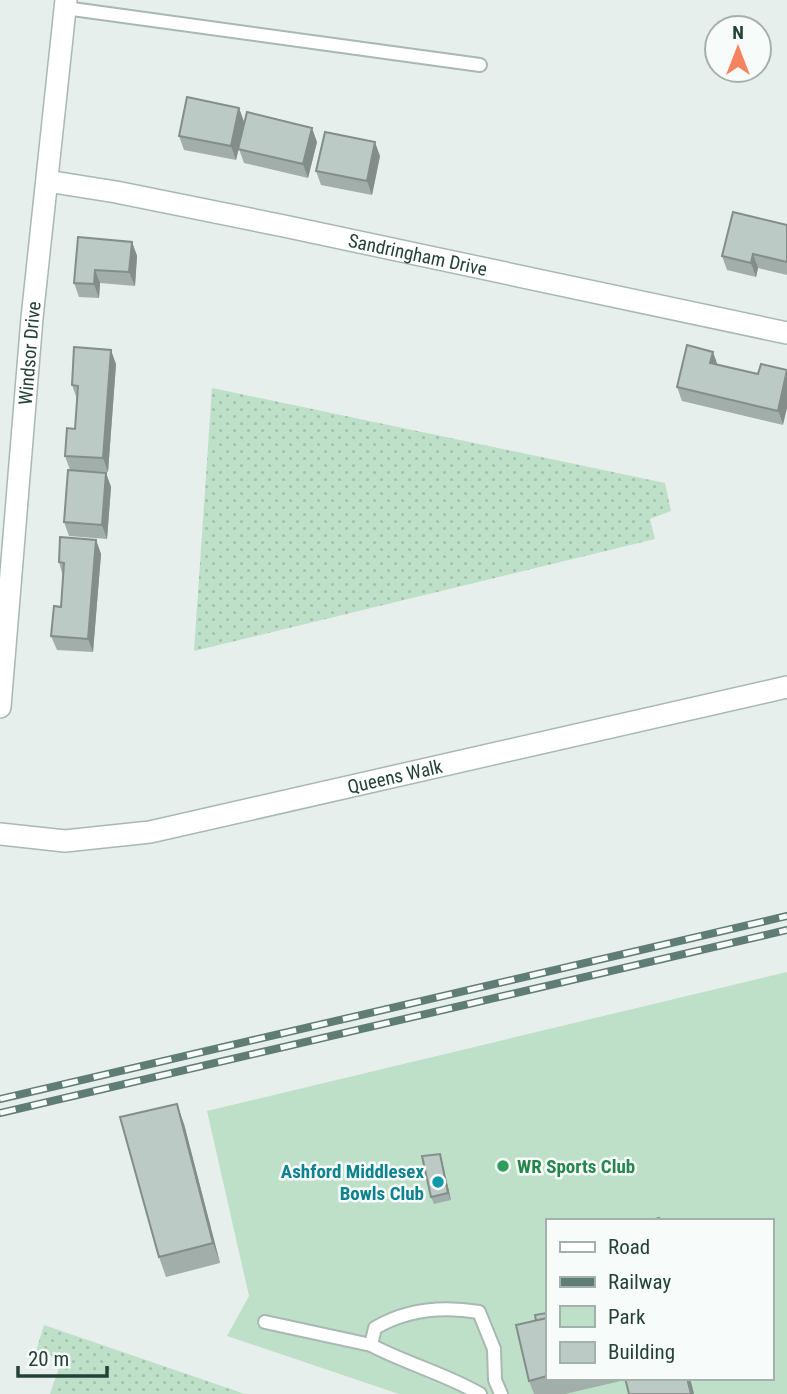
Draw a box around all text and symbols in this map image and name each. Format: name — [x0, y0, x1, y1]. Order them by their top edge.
north arrow — [703, 14, 773, 84]
text: N — [732, 21, 744, 44]
street label: Sandringham Drive — [346, 228, 489, 280]
street label: Windsor Drive — [13, 300, 45, 406]
street label: Queens Walk — [345, 754, 445, 798]
place label: WR Sports Club — [517, 1155, 635, 1178]
marker: WR Sports Club — [495, 1158, 511, 1174]
place label: Ashford Middlesex Bowls Club — [281, 1160, 424, 1205]
marker: Ashford Middlesex Bowls Club — [430, 1174, 446, 1190]
legend — [546, 1219, 773, 1380]
text: Road — [608, 1235, 650, 1259]
text: Railway — [608, 1270, 671, 1294]
text: Park — [608, 1305, 646, 1329]
scale bar — [18, 1334, 107, 1378]
text: Building — [608, 1340, 675, 1364]
text: 20 m — [28, 1347, 69, 1371]

